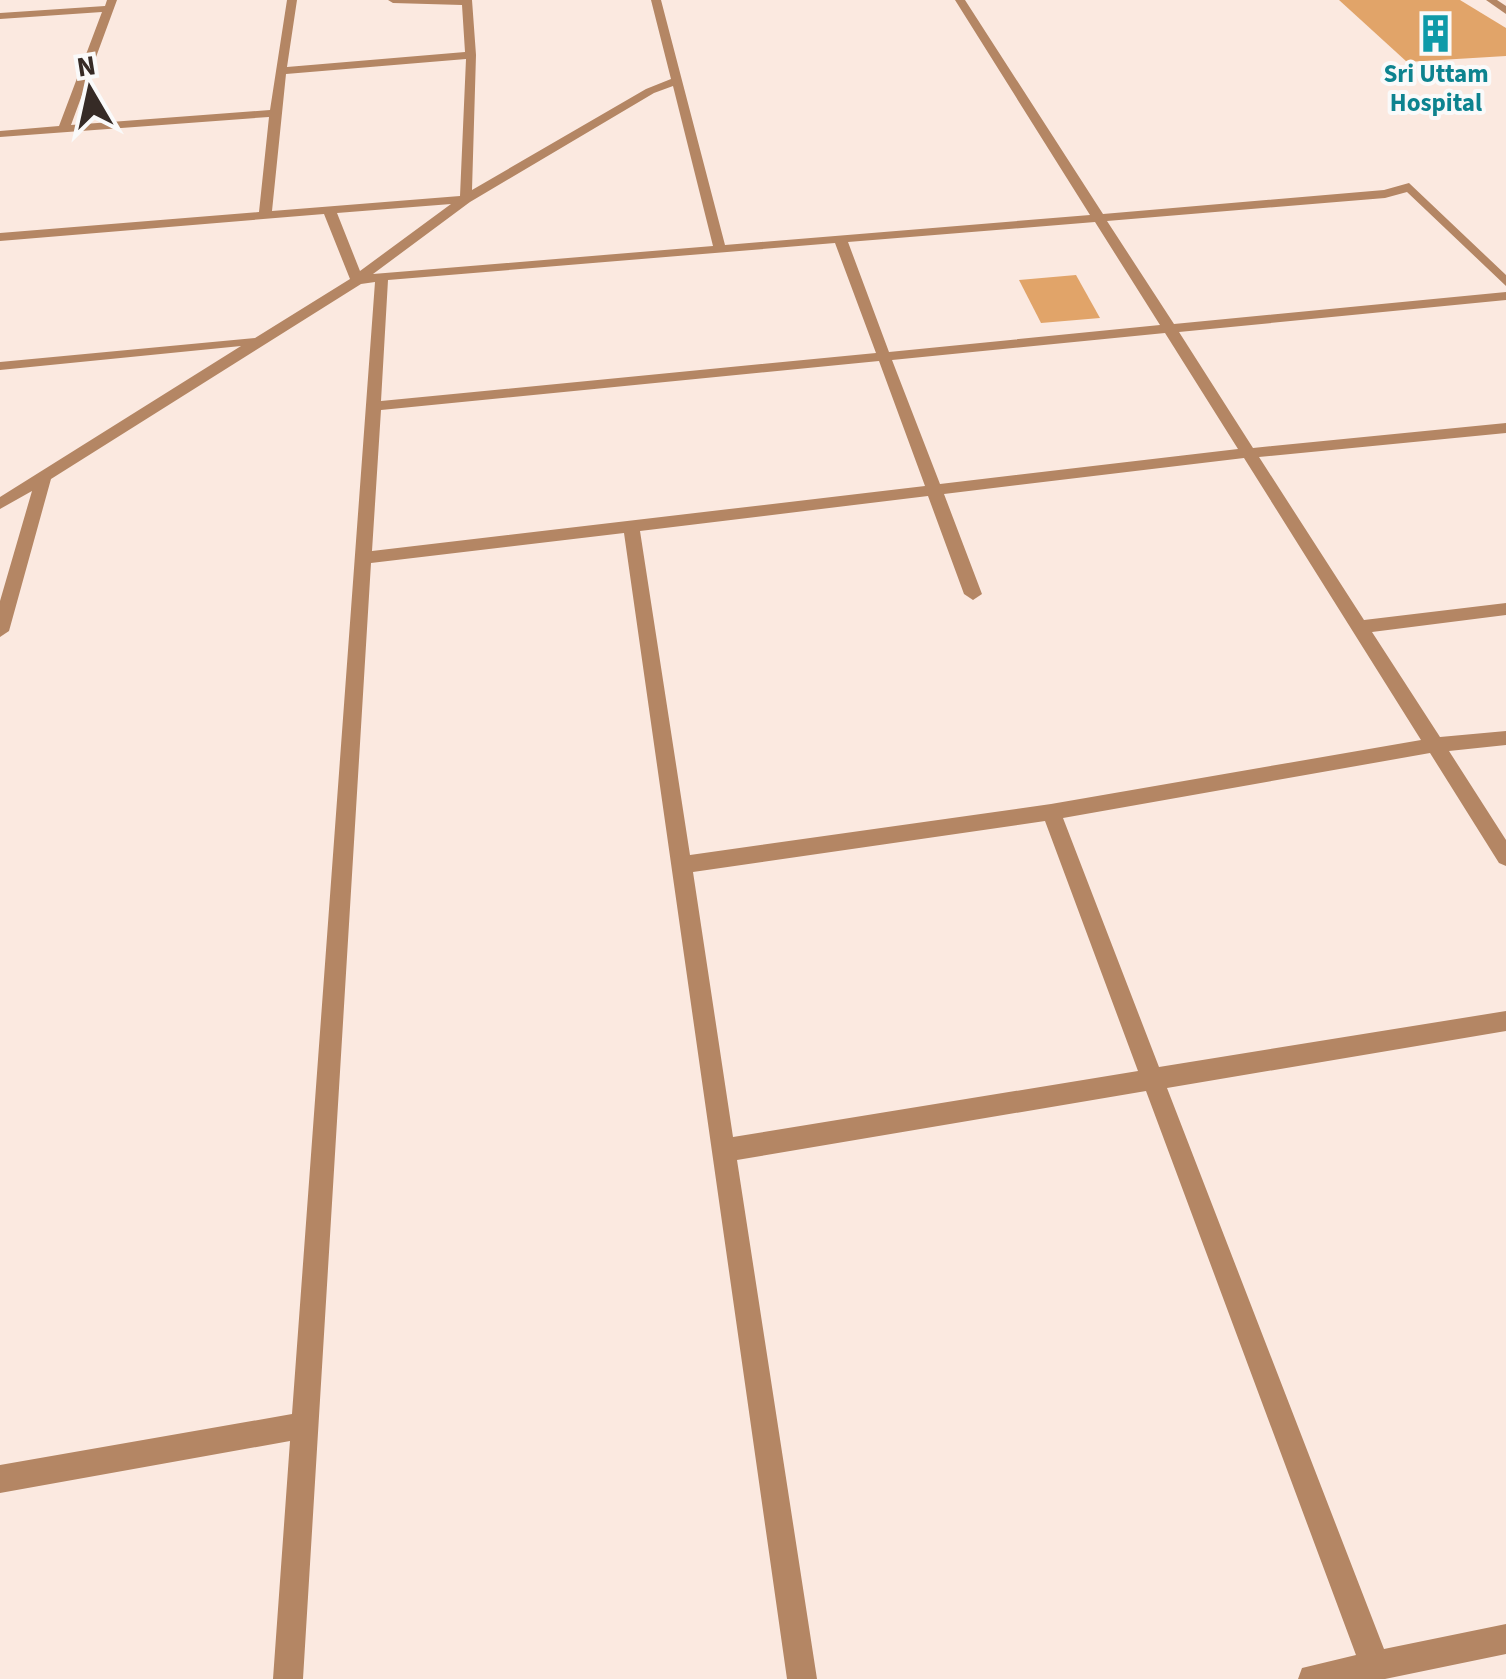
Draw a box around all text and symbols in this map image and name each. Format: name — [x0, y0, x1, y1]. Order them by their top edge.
building icon: Sri Uttam Hospital — [1415, 12, 1457, 54]
north arrow — [40, 40, 140, 140]
text: N — [74, 45, 99, 88]
place label: Sri Uttam Hospital — [1383, 56, 1489, 121]

